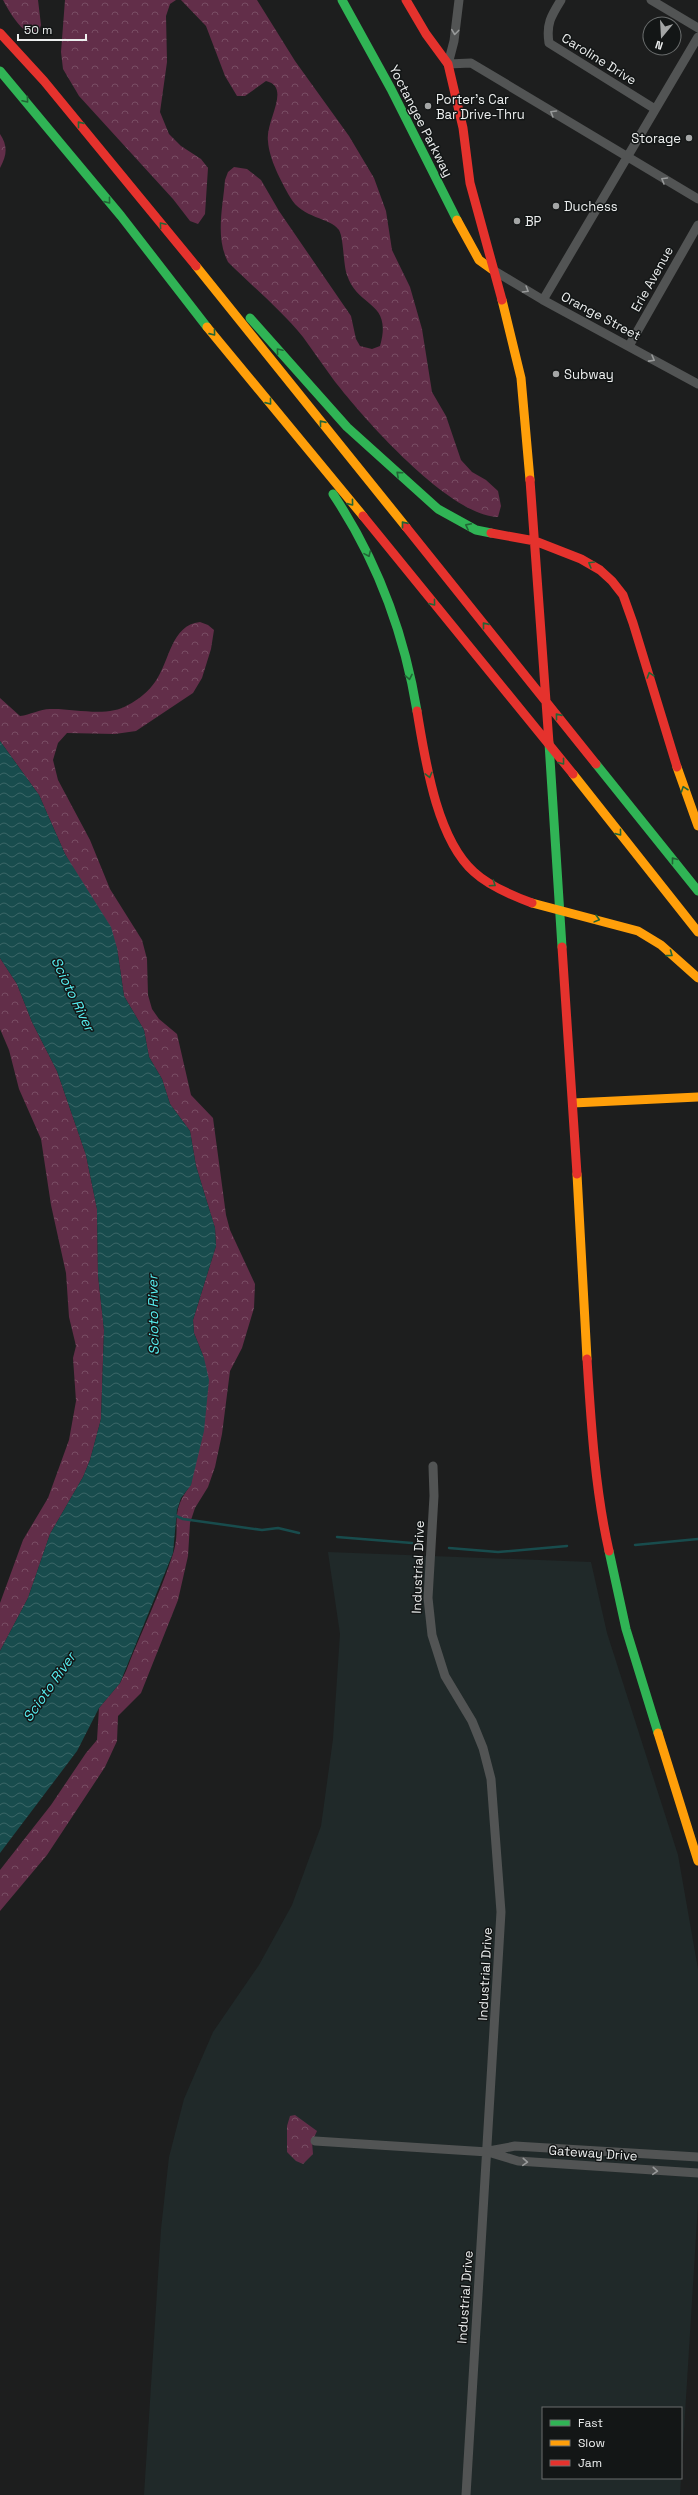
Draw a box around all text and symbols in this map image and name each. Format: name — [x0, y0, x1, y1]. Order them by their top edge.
scale bar — [18, 16, 86, 42]
north arrow — [642, 16, 682, 56]
text: 50 m — [24, 22, 52, 38]
one-way arrow — [451, 29, 460, 35]
street label: Caroline Drive — [558, 29, 640, 89]
text: N — [653, 38, 665, 53]
street label: Yoctangee Parkway — [385, 62, 457, 180]
place label: Porter's Car Bar Drive-Thru — [436, 91, 525, 123]
one-way arrow — [21, 96, 28, 103]
marker: Porter's Car Bar Drive-Thru — [423, 101, 433, 111]
one-way arrow — [550, 110, 557, 117]
one-way arrow — [77, 122, 84, 129]
place label: Storage — [631, 130, 681, 147]
marker: Storage — [684, 133, 694, 143]
one-way arrow — [661, 177, 668, 184]
one-way arrow — [104, 196, 111, 203]
place label: Duchess — [564, 198, 618, 215]
marker: Duchess — [551, 201, 561, 211]
place label: BP — [525, 213, 542, 230]
marker: BP — [512, 216, 522, 226]
one-way arrow — [160, 222, 167, 229]
street label: Erie Avenue — [627, 243, 677, 315]
one-way arrow — [522, 285, 529, 292]
street label: Orange Street — [558, 288, 644, 344]
one-way arrow — [208, 329, 215, 336]
one-way arrow — [276, 348, 283, 356]
one-way arrow — [648, 354, 655, 362]
place label: Subway — [564, 366, 614, 383]
marker: Subway — [551, 369, 561, 379]
one-way arrow — [264, 397, 271, 404]
one-way arrow — [320, 420, 327, 427]
one-way arrow — [396, 471, 403, 478]
one-way arrow — [346, 498, 353, 505]
one-way arrow — [401, 521, 408, 528]
one-way arrow — [464, 523, 472, 531]
one-way arrow — [364, 550, 372, 557]
one-way arrow — [588, 562, 595, 569]
one-way arrow — [429, 598, 436, 606]
one-way arrow — [483, 622, 490, 630]
one-way arrow — [646, 672, 655, 679]
one-way arrow — [405, 674, 413, 680]
one-way arrow — [556, 713, 563, 721]
one-way arrow — [557, 757, 564, 764]
one-way arrow — [425, 772, 433, 779]
one-way arrow — [681, 786, 689, 793]
one-way arrow — [614, 829, 621, 836]
one-way arrow — [671, 858, 678, 865]
one-way arrow — [489, 879, 496, 887]
one-way arrow — [594, 914, 601, 922]
one-way arrow — [666, 949, 673, 957]
water label: Scioto River — [47, 954, 99, 1036]
water label: Scioto River — [143, 1273, 163, 1355]
street label: Industrial Drive — [408, 1520, 428, 1614]
water label: Scioto River — [19, 1648, 80, 1725]
street label: Industrial Drive — [474, 1927, 496, 2021]
street label: Gateway Drive — [548, 2141, 638, 2165]
one-way arrow — [522, 2157, 528, 2166]
one-way arrow — [652, 2166, 658, 2175]
street label: Industrial Drive — [453, 2250, 477, 2344]
legend — [542, 2407, 682, 2479]
text: Fast — [578, 2415, 603, 2431]
text: Slow — [578, 2435, 605, 2451]
text: Jam — [578, 2455, 602, 2471]

